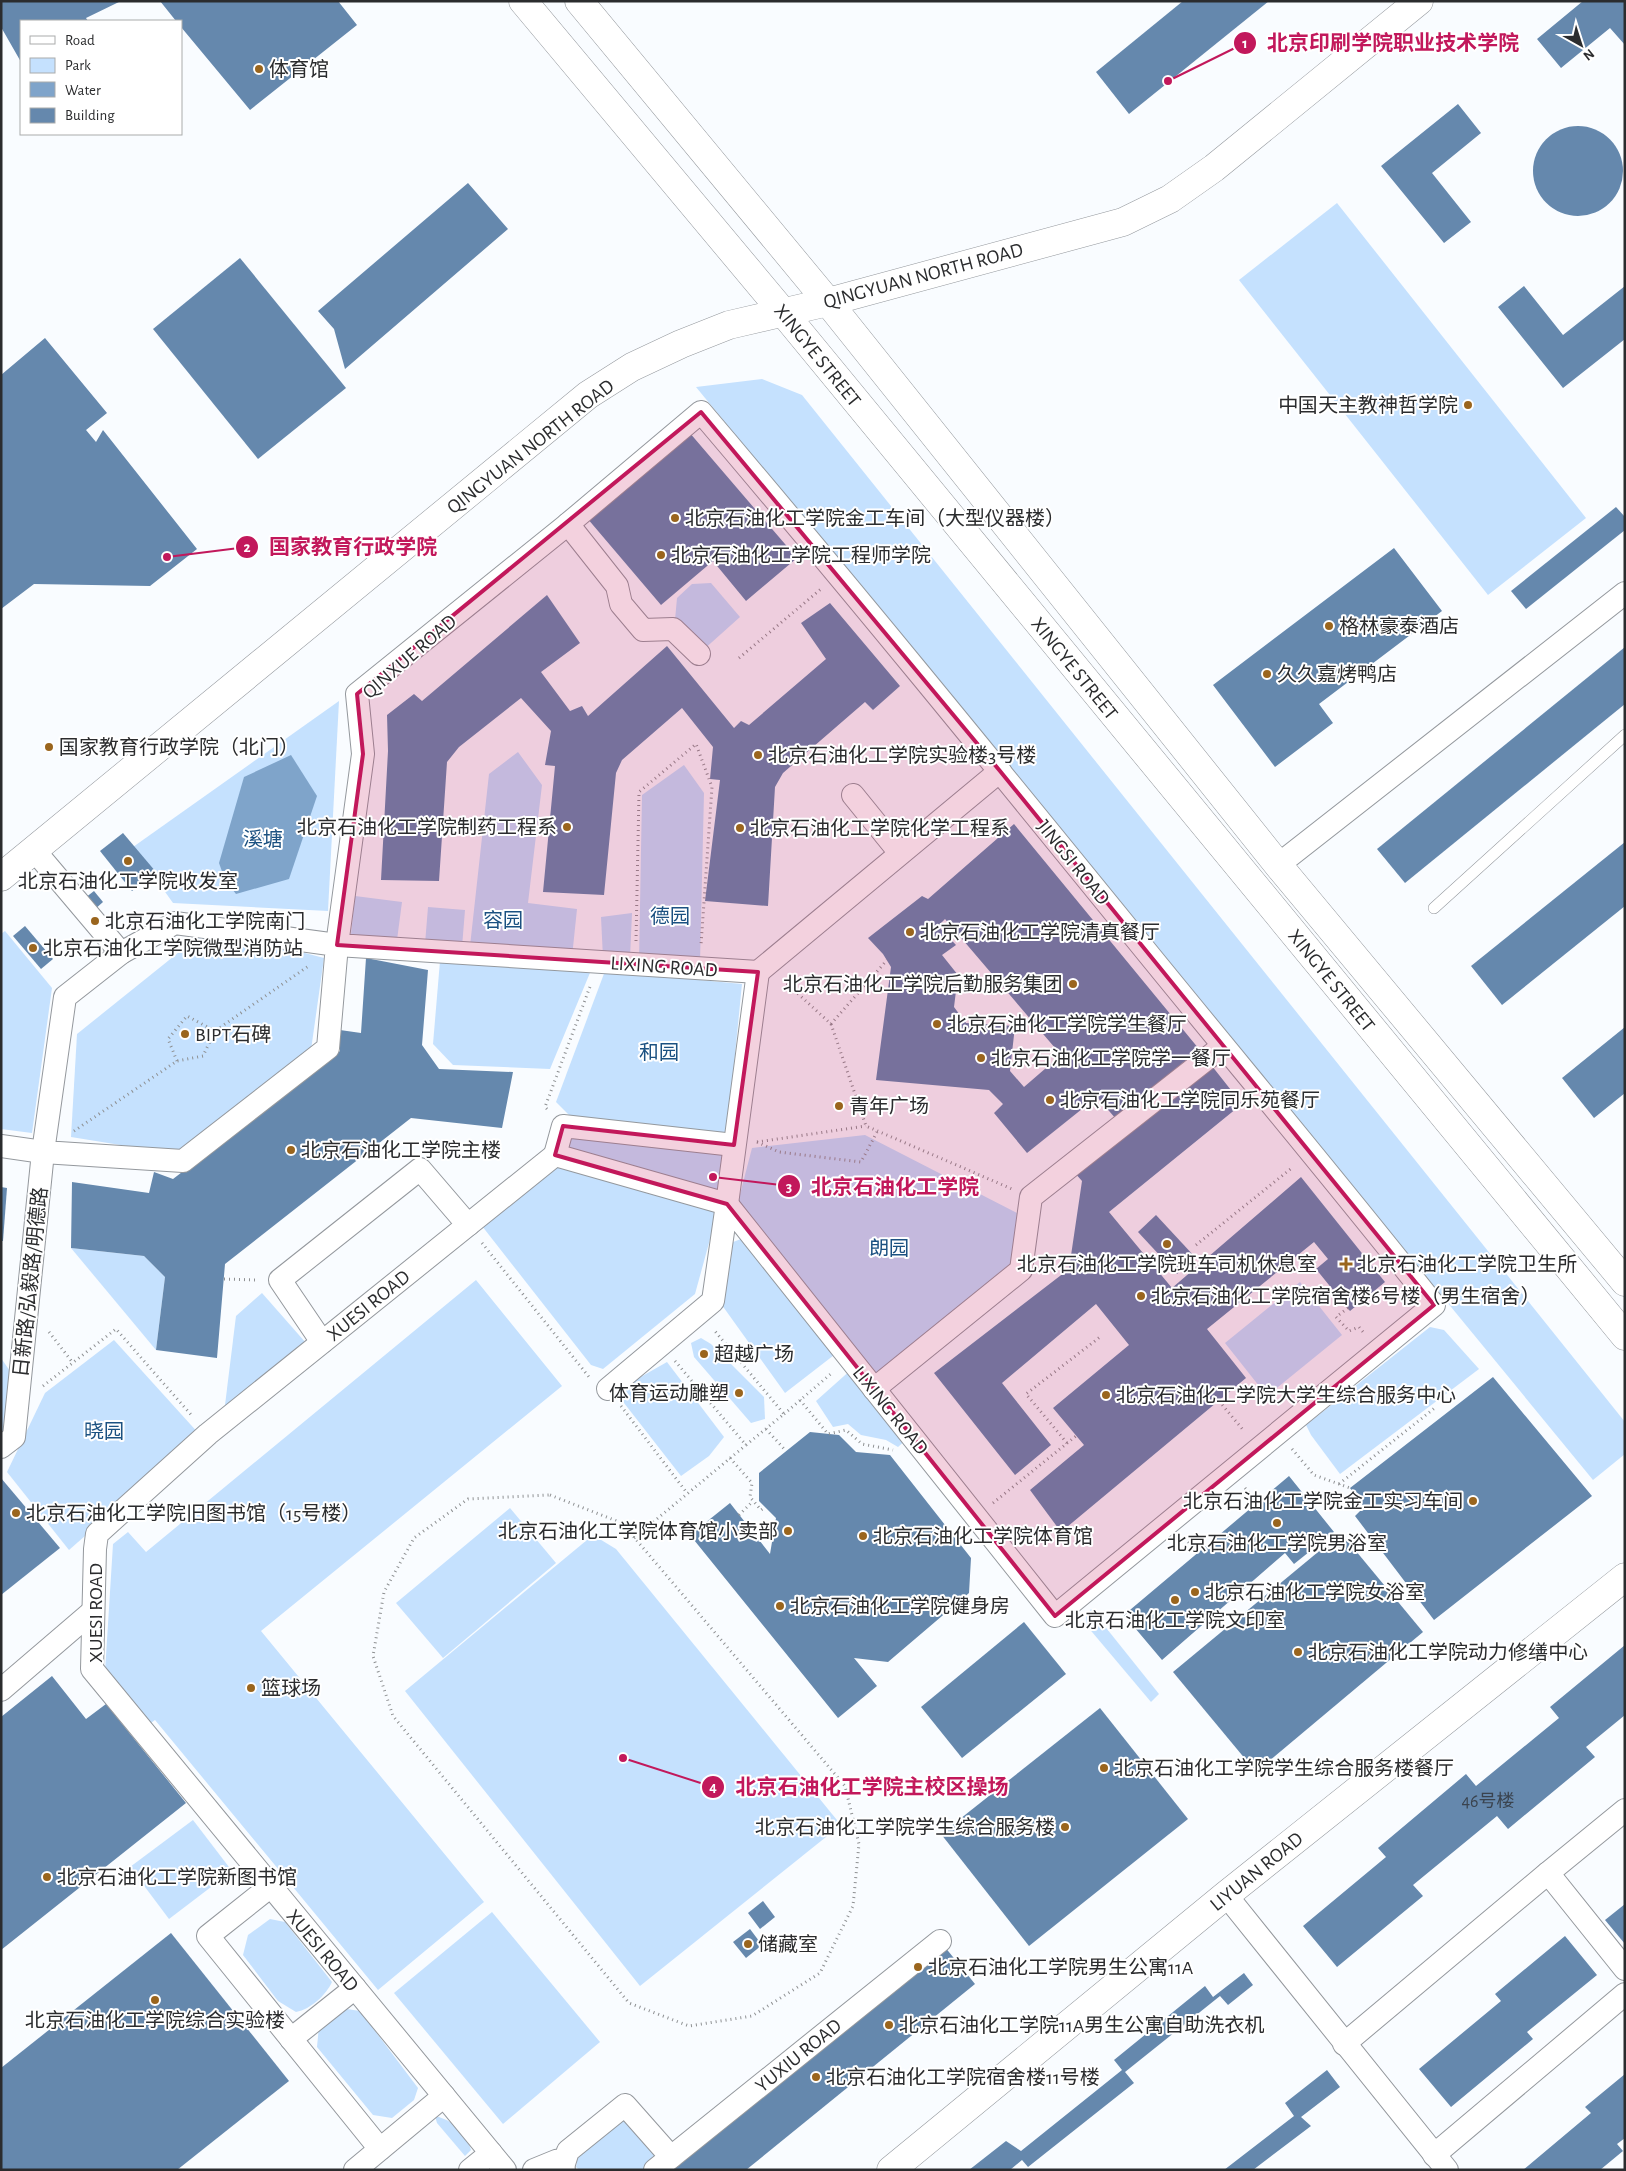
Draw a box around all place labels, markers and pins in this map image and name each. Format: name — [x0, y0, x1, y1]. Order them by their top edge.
callout: 北京印刷学院职业技术学院 — [1232, 25, 1529, 61]
place label: 体育馆 — [269, 58, 329, 80]
marker: 体育馆 — [253, 63, 265, 75]
place label: 中国天主教神哲学院 — [1278, 394, 1458, 416]
marker: 中国天主教神哲学院 — [1462, 399, 1474, 411]
place label: 北京石油化工学院金工车间（大型仪器楼） — [685, 507, 1065, 529]
marker: 北京石油化工学院金工车间（大型仪器楼） — [669, 512, 681, 524]
callout: 国家教育行政学院 — [234, 529, 447, 565]
place label: 北京石油化工学院工程师学院 — [671, 544, 931, 566]
marker: 北京石油化工学院工程师学院 — [655, 549, 667, 561]
place label: 格林豪泰酒店 — [1339, 616, 1459, 637]
marker: 格林豪泰酒店 — [1323, 620, 1335, 632]
place label: 久久嘉烤鸭店 — [1277, 664, 1397, 685]
marker: 久久嘉烤鸭店 — [1261, 668, 1273, 680]
place label: 国家教育行政学院（北门） — [59, 736, 299, 758]
marker: 国家教育行政学院（北门） — [43, 741, 55, 753]
place label: 北京石油化工学院实验楼3号楼 — [768, 744, 1036, 766]
marker: 北京石油化工学院实验楼3号楼 — [752, 749, 764, 761]
place label: 北京石油化工学院制药工程系 — [297, 816, 557, 838]
place label: 北京石油化工学院化学工程系 — [750, 817, 1010, 839]
marker: 北京石油化工学院制药工程系 — [561, 821, 573, 833]
marker: 北京石油化工学院化学工程系 — [734, 822, 746, 834]
marker: 北京石油化工学院收发室 — [122, 855, 134, 867]
place label: 北京石油化工学院收发室 — [18, 870, 238, 892]
place label: 北京石油化工学院南门 — [105, 910, 305, 932]
marker: 北京石油化工学院南门 — [89, 915, 101, 927]
place label: 北京石油化工学院清真餐厅 — [920, 921, 1160, 943]
marker: 北京石油化工学院清真餐厅 — [904, 926, 916, 938]
place label: 北京石油化工学院微型消防站 — [43, 937, 303, 959]
marker: 北京石油化工学院微型消防站 — [27, 942, 39, 954]
place label: 北京石油化工学院后勤服务集团 — [783, 973, 1063, 995]
marker: 北京石油化工学院后勤服务集团 — [1067, 978, 1079, 990]
place label: 北京石油化工学院学生餐厅 — [947, 1013, 1187, 1035]
marker: 北京石油化工学院学生餐厅 — [931, 1018, 943, 1030]
place label: BIPT石碑 — [195, 1024, 271, 1045]
marker: BIPT石碑 — [179, 1028, 191, 1040]
place label: 北京石油化工学院学一餐厅 — [991, 1047, 1231, 1069]
marker: 北京石油化工学院学一餐厅 — [975, 1052, 987, 1064]
place label: 北京石油化工学院同乐苑餐厅 — [1060, 1089, 1320, 1111]
marker: 北京石油化工学院同乐苑餐厅 — [1044, 1094, 1056, 1106]
place label: 青年广场 — [849, 1096, 929, 1117]
marker: 青年广场 — [833, 1100, 845, 1112]
place label: 北京石油化工学院主楼 — [301, 1139, 501, 1161]
marker: 北京石油化工学院主楼 — [285, 1144, 297, 1156]
callout: 北京石油化工学院 — [776, 1168, 989, 1204]
marker: 北京石油化工学院班车司机休息室 — [1161, 1238, 1173, 1250]
place label: 北京石油化工学院班车司机休息室 — [1017, 1253, 1317, 1275]
place label: 北京石油化工学院卫生所 — [1357, 1253, 1577, 1275]
marker: 北京石油化工学院卫生所 — [1339, 1257, 1353, 1271]
place label: 北京石油化工学院宿舍楼6号楼（男生宿舍） — [1151, 1285, 1540, 1307]
marker: 北京石油化工学院宿舍楼6号楼（男生宿舍） — [1135, 1290, 1147, 1302]
place label: 超越广场 — [714, 1344, 794, 1365]
marker: 超越广场 — [698, 1348, 710, 1360]
place label: 体育运动雕塑 — [609, 1382, 729, 1404]
place label: 北京石油化工学院大学生综合服务中心 — [1116, 1384, 1456, 1406]
marker: 体育运动雕塑 — [733, 1387, 745, 1399]
marker: 北京石油化工学院大学生综合服务中心 — [1100, 1389, 1112, 1401]
place label: 北京石油化工学院金工实习车间 — [1183, 1490, 1463, 1512]
marker: 北京石油化工学院金工实习车间 — [1467, 1495, 1479, 1507]
place label: 北京石油化工学院旧图书馆（15号楼） — [26, 1502, 361, 1524]
marker: 北京石油化工学院旧图书馆（15号楼） — [10, 1507, 22, 1519]
marker: 北京石油化工学院男浴室 — [1271, 1517, 1283, 1529]
place label: 北京石油化工学院体育馆小卖部 — [498, 1520, 778, 1542]
marker: 北京石油化工学院体育馆小卖部 — [782, 1525, 794, 1537]
place label: 北京石油化工学院体育馆 — [873, 1525, 1093, 1547]
marker: 北京石油化工学院体育馆 — [857, 1530, 869, 1542]
place label: 北京石油化工学院男浴室 — [1167, 1532, 1387, 1554]
place label: 北京石油化工学院女浴室 — [1205, 1581, 1425, 1603]
marker: 北京石油化工学院女浴室 — [1189, 1586, 1201, 1598]
marker: 北京石油化工学院文印室 — [1169, 1594, 1181, 1606]
place label: 北京石油化工学院健身房 — [790, 1595, 1010, 1617]
marker: 北京石油化工学院健身房 — [774, 1600, 786, 1612]
place label: 北京石油化工学院文印室 — [1065, 1609, 1285, 1631]
place label: 北京石油化工学院动力修缮中心 — [1308, 1641, 1588, 1663]
marker: 北京石油化工学院动力修缮中心 — [1292, 1646, 1304, 1658]
place label: 篮球场 — [261, 1678, 321, 1699]
marker: 篮球场 — [245, 1682, 257, 1694]
place label: 北京石油化工学院学生综合服务楼餐厅 — [1114, 1757, 1454, 1779]
marker: 北京石油化工学院学生综合服务楼餐厅 — [1098, 1762, 1110, 1774]
callout: 北京石油化工学院主校区操场 — [701, 1769, 1019, 1805]
place label: 北京石油化工学院学生综合服务楼 — [755, 1816, 1055, 1838]
marker: 北京石油化工学院学生综合服务楼 — [1059, 1821, 1071, 1833]
place label: 北京石油化工学院新图书馆 — [57, 1866, 297, 1888]
marker: 北京石油化工学院新图书馆 — [41, 1871, 53, 1883]
place label: 储藏室 — [758, 1934, 818, 1955]
marker: 储藏室 — [742, 1938, 754, 1950]
place label: 北京石油化工学院男生公寓11A — [928, 1956, 1194, 1978]
marker: 北京石油化工学院男生公寓11A — [912, 1961, 924, 1973]
marker: 北京石油化工学院综合实验楼 — [149, 1994, 161, 2006]
place label: 北京石油化工学院综合实验楼 — [25, 2009, 285, 2031]
place label: 北京石油化工学院11A男生公寓自助洗衣机 — [899, 2014, 1264, 2036]
marker: 北京石油化工学院11A男生公寓自助洗衣机 — [883, 2019, 895, 2031]
place label: 北京石油化工学院宿舍楼11号楼 — [826, 2066, 1100, 2088]
marker: 北京石油化工学院宿舍楼11号楼 — [810, 2071, 822, 2083]

